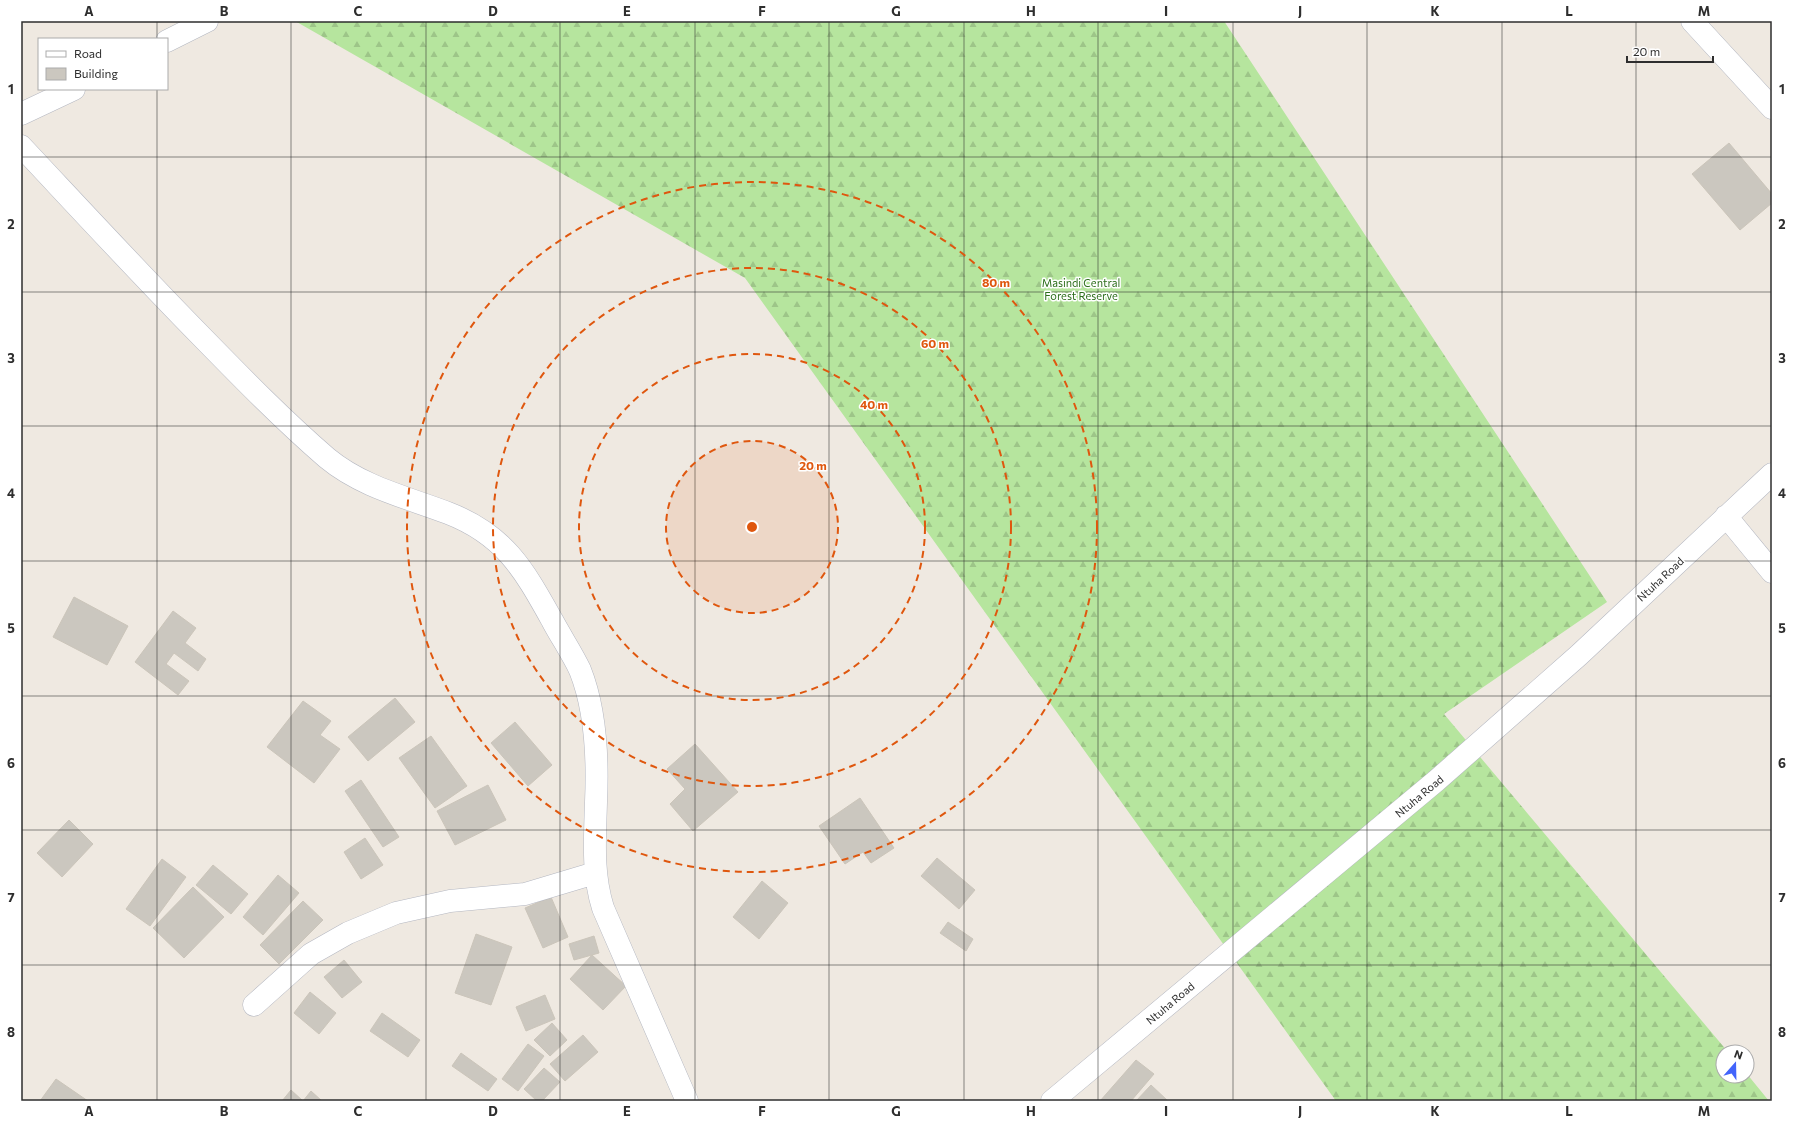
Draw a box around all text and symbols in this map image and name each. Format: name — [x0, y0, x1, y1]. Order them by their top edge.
text: A — [84, 3, 94, 19]
text: B — [220, 3, 229, 19]
text: C — [354, 3, 363, 19]
text: D — [488, 3, 498, 19]
text: E — [623, 3, 631, 19]
text: F — [758, 3, 766, 19]
text: G — [891, 3, 901, 19]
text: H — [1026, 3, 1036, 19]
text: I — [1164, 3, 1168, 19]
text: J — [1298, 3, 1302, 19]
text: K — [1430, 3, 1440, 19]
text: L — [1565, 3, 1573, 19]
text: M — [1698, 3, 1710, 19]
legend — [38, 38, 168, 90]
scale bar — [1627, 38, 1713, 64]
text: 20 m — [1633, 44, 1660, 58]
text: Road — [74, 46, 102, 60]
text: Building — [74, 66, 118, 80]
text: 1 — [8, 81, 14, 97]
text: 1 — [1779, 81, 1785, 97]
text: 2 — [7, 216, 15, 232]
text: 2 — [1778, 216, 1786, 232]
text: 80 m — [982, 275, 1010, 289]
park label: Masindi Central Forest Reserve — [1042, 276, 1120, 302]
text: 60 m — [921, 336, 949, 350]
text: 3 — [7, 350, 15, 366]
text: 3 — [1778, 350, 1786, 366]
text: 40 m — [860, 397, 888, 411]
text: 20 m — [799, 458, 827, 472]
text: 4 — [7, 485, 15, 501]
text: 4 — [1778, 485, 1786, 501]
centre of rings — [745, 520, 759, 534]
street label: Ntuha Road — [1634, 554, 1686, 604]
text: 5 — [7, 620, 15, 636]
text: 5 — [1778, 620, 1786, 636]
text: 6 — [7, 755, 15, 771]
text: 6 — [1778, 755, 1786, 771]
street label: Ntuha Road — [1392, 772, 1446, 820]
text: 7 — [7, 889, 15, 905]
text: 7 — [1778, 889, 1786, 905]
street label: Ntuha Road — [1143, 979, 1197, 1027]
text: 8 — [7, 1024, 15, 1040]
text: 8 — [1778, 1024, 1786, 1040]
north arrow — [1715, 1044, 1755, 1084]
text: N — [1732, 1047, 1745, 1062]
text: A — [84, 1103, 94, 1119]
text: B — [220, 1103, 229, 1119]
text: C — [354, 1103, 363, 1119]
text: D — [488, 1103, 498, 1119]
text: E — [623, 1103, 631, 1119]
text: F — [758, 1103, 766, 1119]
text: G — [891, 1103, 901, 1119]
text: H — [1026, 1103, 1036, 1119]
text: I — [1164, 1103, 1168, 1119]
text: J — [1298, 1103, 1302, 1119]
text: K — [1430, 1103, 1440, 1119]
text: L — [1565, 1103, 1573, 1119]
text: M — [1698, 1103, 1710, 1119]

